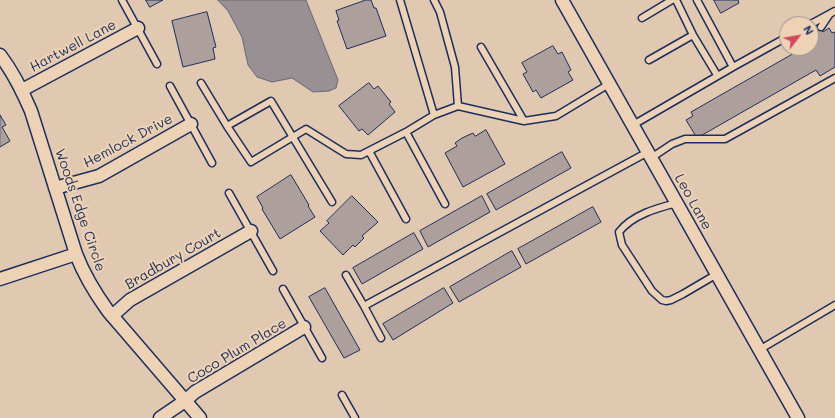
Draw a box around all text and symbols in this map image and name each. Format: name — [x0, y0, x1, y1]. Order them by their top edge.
street label: Hartwell Lane — [27, 16, 119, 76]
north arrow — [779, 16, 819, 56]
text: N — [800, 23, 817, 38]
street label: Hemlock Drive — [80, 110, 176, 172]
street label: Woods Edge Circle — [51, 146, 109, 274]
street label: Leo Lane — [671, 171, 715, 233]
street label: Bradbury Court — [122, 225, 224, 293]
street label: Coco Plum Place — [185, 315, 289, 387]

